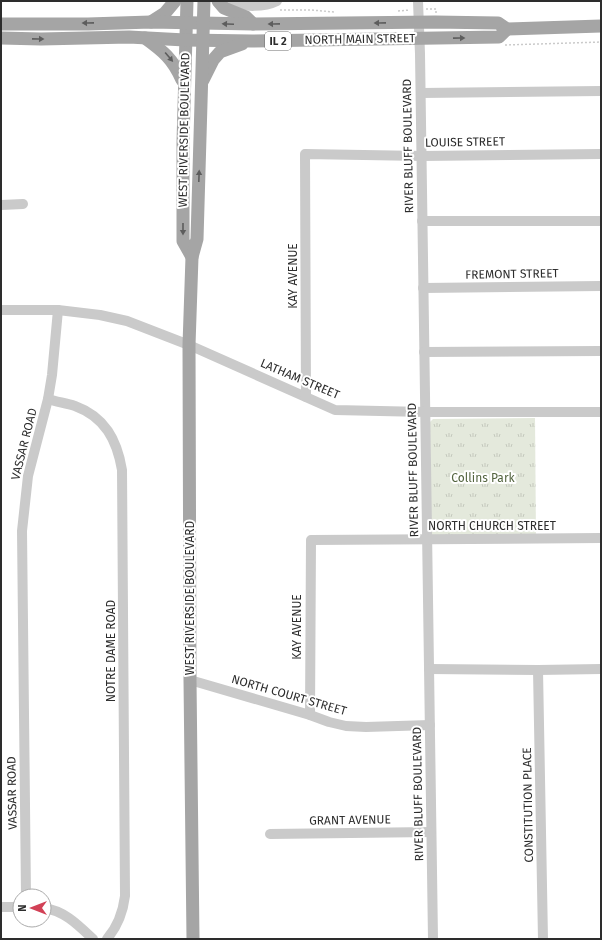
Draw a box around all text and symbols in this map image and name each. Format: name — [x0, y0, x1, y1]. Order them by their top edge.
one-way arrow — [82, 20, 94, 27]
one-way arrow — [373, 20, 386, 26]
one-way arrow — [221, 21, 234, 27]
one-way arrow — [267, 21, 280, 27]
street label: NORTH MAIN STREET — [304, 31, 416, 47]
road number: IL 2 — [265, 32, 291, 50]
one-way arrow — [453, 35, 466, 41]
one-way arrow — [32, 36, 45, 42]
one-way arrow — [164, 52, 173, 63]
street label: WEST RIVERSIDE BOULEVARD — [176, 52, 192, 207]
street label: RIVER BLUFF BOULEVARD — [400, 78, 416, 213]
street label: LOUISE STREET — [425, 134, 506, 150]
one-way arrow — [196, 169, 202, 182]
one-way arrow — [180, 223, 186, 236]
street label: KAY AVENUE — [286, 243, 300, 309]
street label: FREMONT STREET — [465, 266, 560, 282]
street label: LATHAM STREET — [258, 356, 342, 402]
street label: RIVER BLUFF BOULEVARD — [405, 402, 421, 537]
street label: VASSAR ROAD — [8, 406, 40, 481]
park label: Collins Park — [451, 471, 516, 485]
street label: NORTH CHURCH STREET — [428, 519, 557, 533]
street label: WEST RIVERSIDE BOULEVARD — [183, 520, 197, 675]
street label: KAY AVENUE — [290, 594, 304, 660]
street label: NOTRE DAME ROAD — [104, 599, 118, 702]
street label: NORTH COURT STREET — [230, 672, 349, 718]
street label: RIVER BLUFF BOULEVARD — [410, 726, 426, 861]
street label: CONSTITUTION PLACE — [520, 747, 536, 863]
street label: VASSAR ROAD — [4, 756, 20, 830]
street label: GRANT AVENUE — [309, 812, 391, 828]
north arrow — [12, 888, 52, 928]
text: N — [16, 904, 29, 912]

